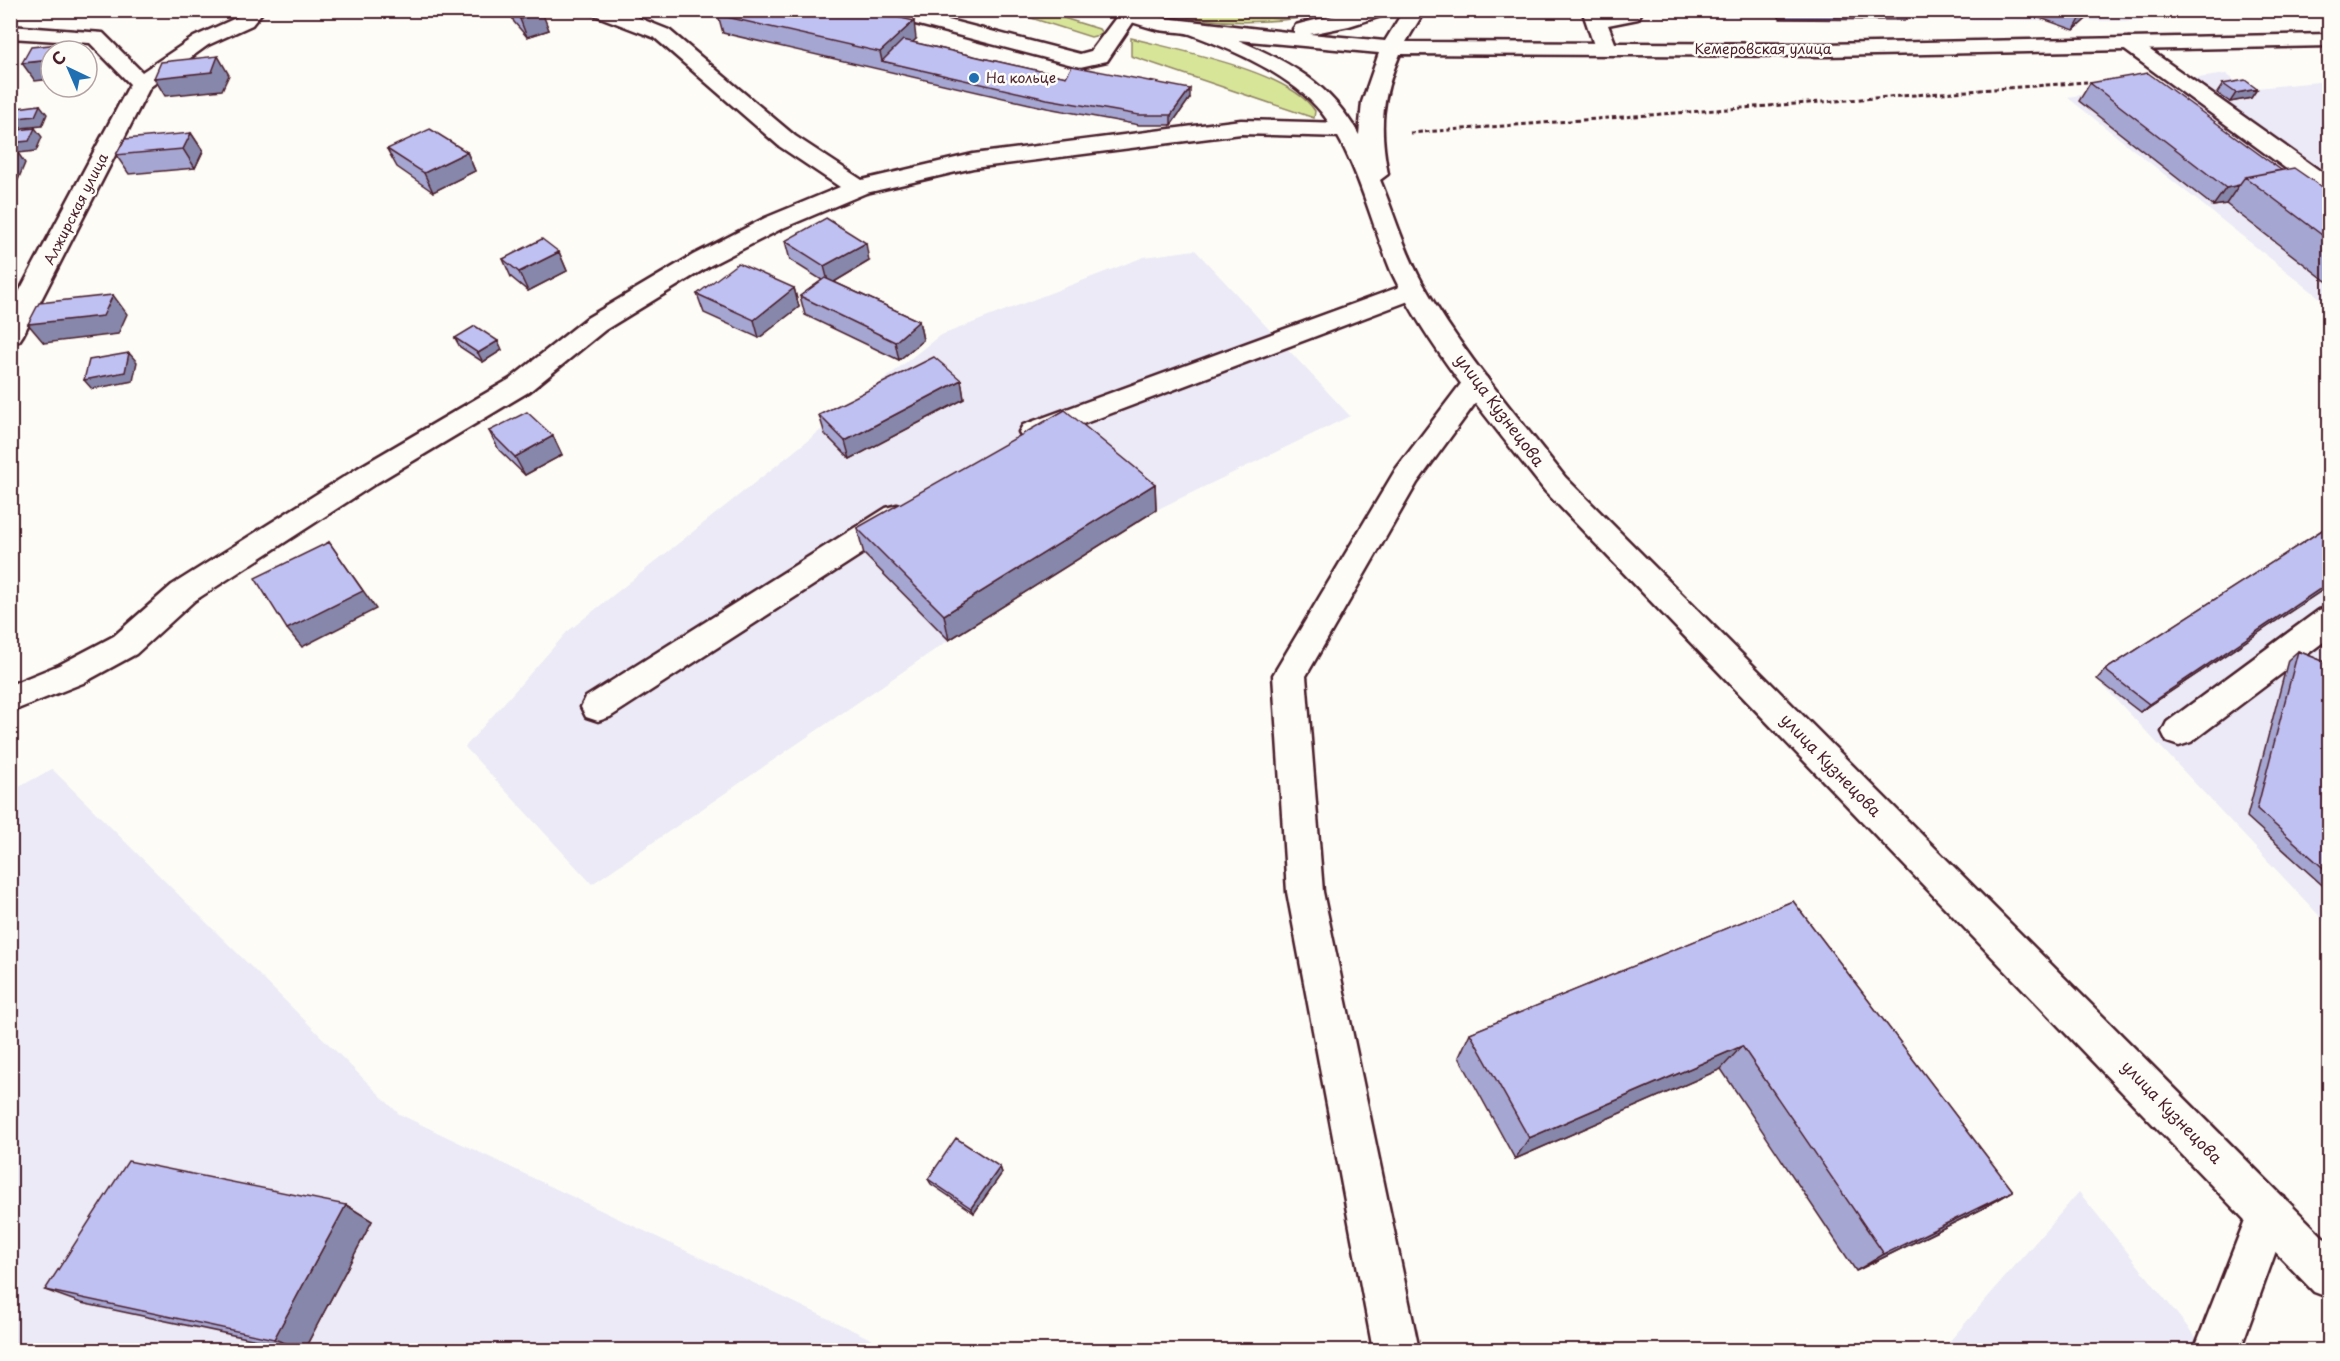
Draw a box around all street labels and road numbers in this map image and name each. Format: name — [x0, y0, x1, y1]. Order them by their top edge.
street label: Кемеровская улица — [1694, 38, 1832, 59]
street label: Алжирская улица — [38, 149, 113, 268]
street label: улица Кузнецова — [1450, 348, 1551, 471]
street label: улица Кузнецова — [1776, 707, 1888, 822]
street label: улица Кузнецова — [2117, 1054, 2229, 1169]

